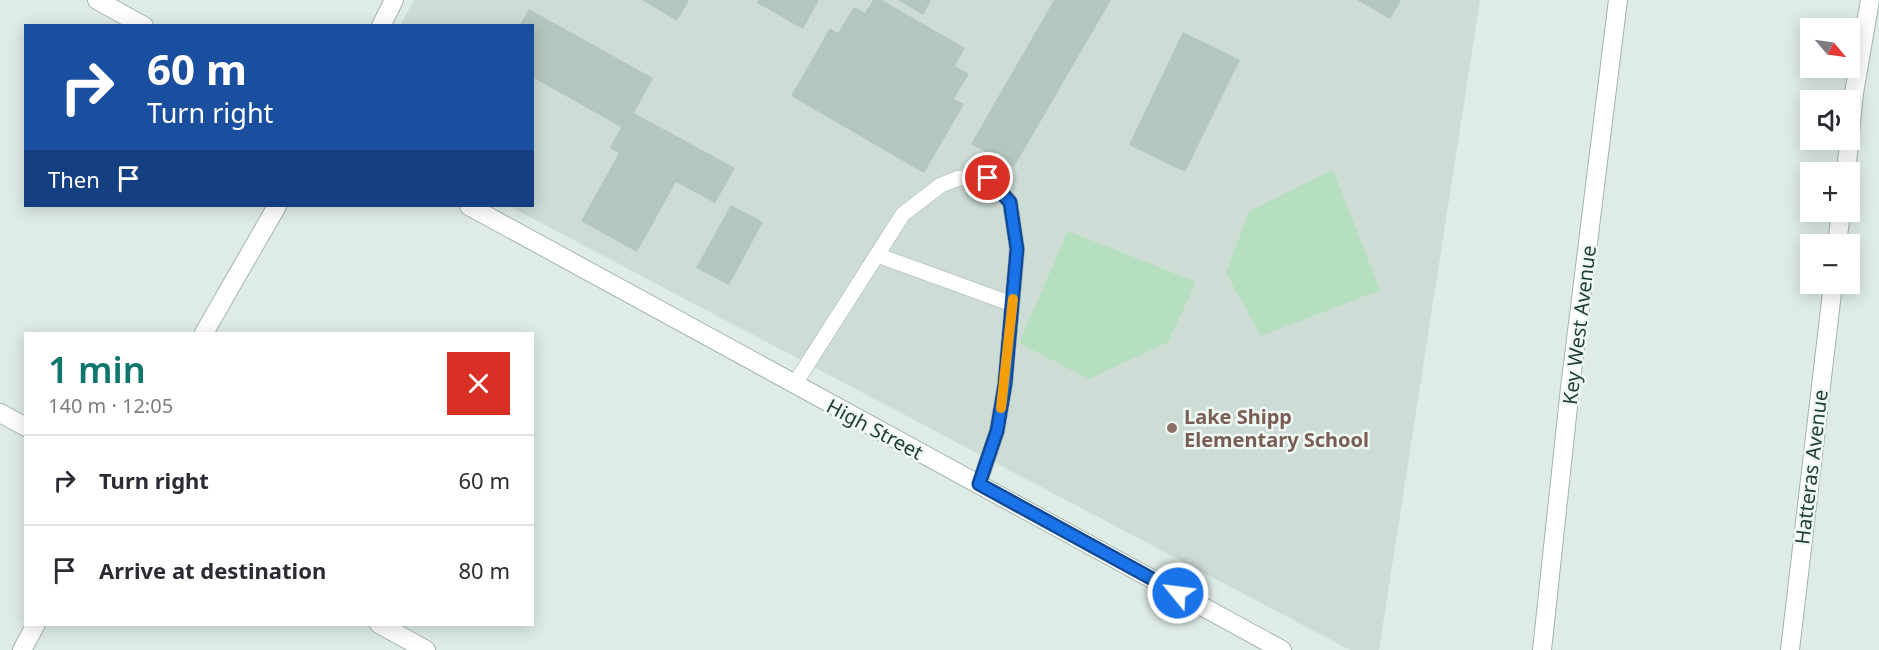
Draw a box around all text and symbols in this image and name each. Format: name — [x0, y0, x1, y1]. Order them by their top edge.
north arrow — [1800, 18, 1860, 78]
map controls — [1800, 18, 1860, 294]
text: 60 m — [147, 40, 247, 97]
icon: right — [48, 48, 126, 126]
button: sound — [1800, 90, 1860, 150]
text: Turn right — [147, 94, 273, 131]
pin — [962, 152, 1013, 203]
icon: arrive — [971, 161, 1004, 194]
icon: arrive — [112, 162, 145, 195]
button: + — [1800, 162, 1860, 222]
text: Then — [48, 164, 100, 194]
button: − — [1800, 234, 1860, 294]
street label: Key West Avenue — [1556, 244, 1602, 406]
text: 1 min — [48, 345, 146, 394]
button: close — [447, 352, 510, 415]
street label: Hatteras Avenue — [1788, 388, 1834, 546]
text: 140 m · 12:05 — [48, 392, 173, 419]
street label: High Street — [822, 392, 928, 466]
place label: Lake Shipp Elementary School — [1184, 403, 1369, 453]
marker: Lake Shipp Elementary School — [1165, 421, 1179, 435]
icon: right — [48, 464, 81, 497]
text: Turn right — [99, 465, 209, 495]
text: 60 m — [459, 465, 510, 495]
icon: arrive — [48, 554, 81, 587]
text: Arrive at destination — [99, 555, 326, 585]
text: 80 m — [459, 555, 510, 585]
position arrow — [1146, 561, 1210, 625]

